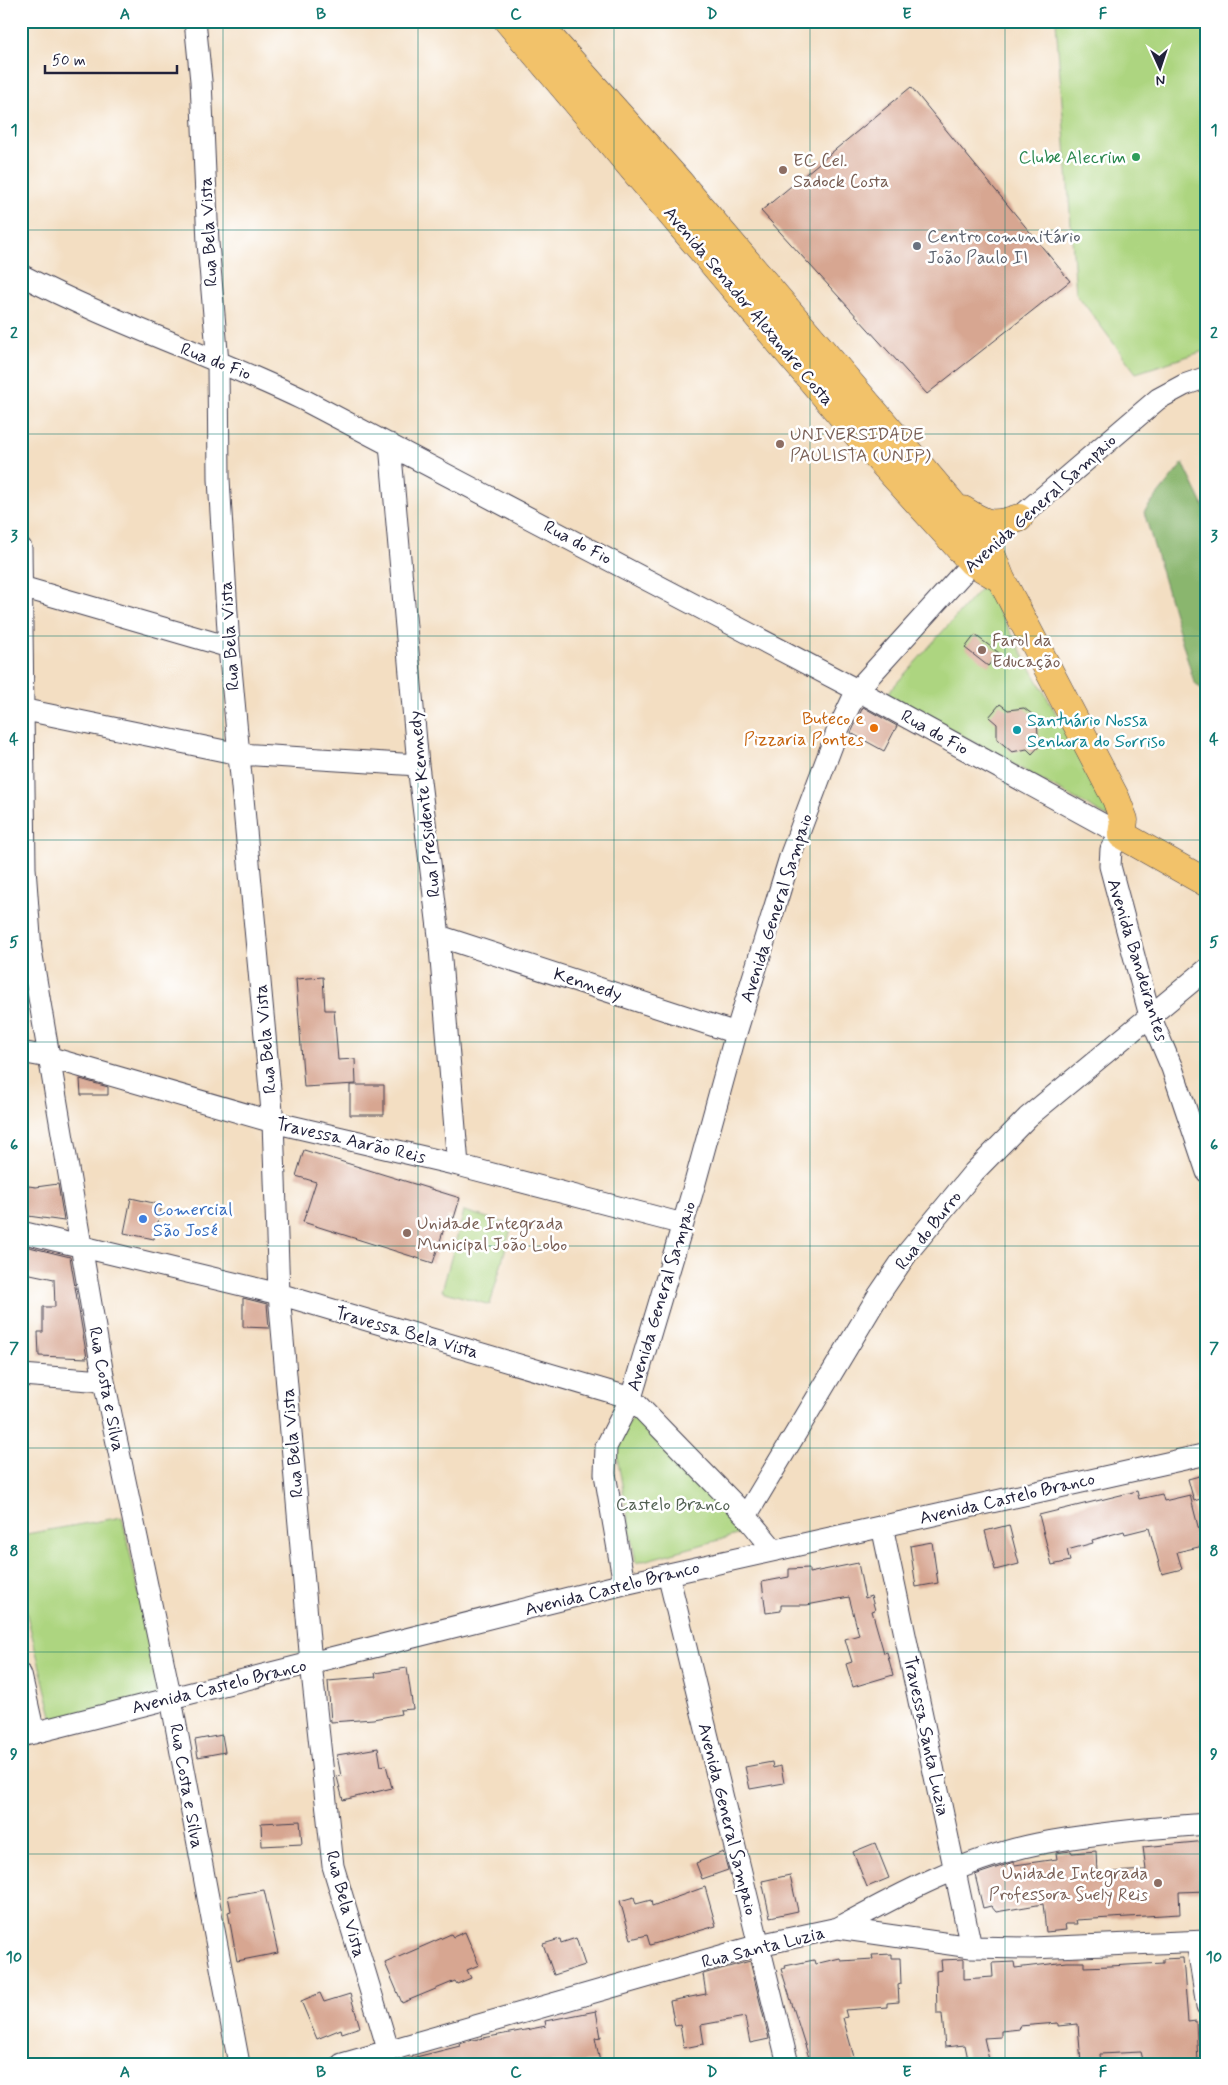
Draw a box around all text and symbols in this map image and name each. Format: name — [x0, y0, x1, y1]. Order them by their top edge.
text: A — [120, 4, 130, 25]
text: B — [316, 4, 326, 25]
text: C — [510, 4, 522, 25]
text: D — [706, 4, 718, 25]
text: E — [902, 4, 912, 25]
text: F — [1099, 4, 1108, 25]
scale bar — [45, 42, 178, 74]
north arrow — [1136, 42, 1186, 92]
text: 50 m — [52, 51, 86, 71]
text: N — [1155, 71, 1166, 89]
text: 1 — [10, 120, 18, 141]
text: 1 — [1210, 120, 1218, 141]
place label: Clube Alecrim — [1018, 146, 1126, 170]
place label: EC Cel. Sadock Costa — [793, 149, 889, 194]
marker: Clube Alecrim — [1130, 151, 1142, 163]
marker: EC Cel. Sadock Costa — [777, 164, 789, 176]
street label: Rua Bela Vista — [194, 176, 224, 287]
street label: Avenida Senador Alexandre Costa — [658, 202, 839, 411]
place label: Centro comunitário João Paulo II — [927, 225, 1081, 270]
marker: Centro comunitário João Paulo II — [911, 240, 923, 252]
text: 2 — [10, 323, 18, 344]
text: 2 — [1210, 323, 1218, 344]
street label: Rua do Fio — [177, 337, 254, 386]
place label: UNIVERSIDADE PAULISTA (UNIP) — [790, 423, 932, 468]
street label: Avenida General Sampaio — [959, 429, 1122, 579]
marker: UNIVERSIDADE PAULISTA (UNIP) — [774, 438, 786, 450]
street label: Rua do Fio — [539, 515, 616, 571]
text: 3 — [10, 526, 18, 547]
text: 3 — [1210, 526, 1218, 547]
street label: Rua Bela Vista — [214, 580, 246, 692]
place label: Farol da Educação — [992, 629, 1060, 674]
marker: Farol da Educação — [976, 644, 988, 656]
street label: Rua do Fio — [896, 704, 973, 761]
place label: Buteco e Pizzaria Pontes — [744, 707, 864, 752]
street label: Rua Presidente Kennedy — [403, 709, 447, 898]
place label: Santuário Nossa Senhora do Sorriso — [1027, 709, 1165, 754]
marker: Buteco e Pizzaria Pontes — [868, 722, 880, 734]
marker: Santuário Nossa Senhora do Sorriso — [1011, 724, 1023, 736]
text: 4 — [9, 729, 19, 750]
text: 4 — [1209, 729, 1219, 750]
street label: Avenida General Sampaio — [735, 811, 819, 1006]
street label: Avenida Bandeirantes — [1101, 876, 1173, 1045]
text: 5 — [9, 932, 19, 953]
text: 5 — [1209, 932, 1219, 953]
street label: Kennedy — [550, 963, 625, 1007]
street label: Rua Bela Vista — [249, 983, 283, 1095]
street label: Travessa Aarão Reis — [274, 1112, 428, 1170]
text: 6 — [10, 1135, 18, 1156]
text: 6 — [1210, 1135, 1218, 1156]
street label: Rua do Burro — [890, 1186, 967, 1275]
place label: Comercial São José — [153, 1198, 233, 1243]
street label: Avenida General Sampaio — [622, 1199, 702, 1394]
place label: Unidade Integrada Municipal João Lobo — [417, 1212, 567, 1257]
marker: Comercial São José — [137, 1213, 149, 1225]
marker: Unidade Integrada Municipal João Lobo — [401, 1227, 413, 1239]
street label: Travessa Bela Vista — [332, 1301, 481, 1365]
street label: Rua Costa e Silva — [82, 1325, 130, 1454]
text: 7 — [9, 1338, 19, 1359]
text: 7 — [1209, 1338, 1219, 1359]
street label: Rua Bela Vista — [276, 1387, 310, 1499]
street label: Avenida Castelo Branco — [917, 1467, 1097, 1531]
park label: Castelo Branco — [616, 1493, 730, 1517]
text: 8 — [9, 1541, 19, 1562]
text: 8 — [1209, 1541, 1219, 1562]
street label: Avenida Castelo Branco — [522, 1556, 702, 1622]
street label: Avenida Castelo Branco — [129, 1654, 309, 1720]
street label: Travessa Santa Luzia — [897, 1654, 955, 1818]
street label: Avenida General Sampaio — [692, 1721, 763, 1918]
street label: Rua Costa e Silva — [163, 1722, 209, 1851]
text: 9 — [10, 1744, 18, 1765]
text: 9 — [1210, 1744, 1218, 1765]
street label: Rua Bela Vista — [319, 1848, 371, 1960]
place label: Unidade Integrada Professora Suely Reis — [989, 1862, 1148, 1907]
marker: Unidade Integrada Professora Suely Reis — [1152, 1877, 1164, 1889]
street label: Rua Santa Luzia — [699, 1921, 827, 1975]
text: 10 — [6, 1947, 22, 1968]
text: 10 — [1206, 1947, 1222, 1968]
text: A — [120, 2062, 130, 2083]
text: B — [316, 2062, 326, 2083]
text: C — [510, 2062, 522, 2083]
text: D — [706, 2062, 718, 2083]
text: E — [902, 2062, 912, 2083]
text: F — [1099, 2062, 1108, 2083]

